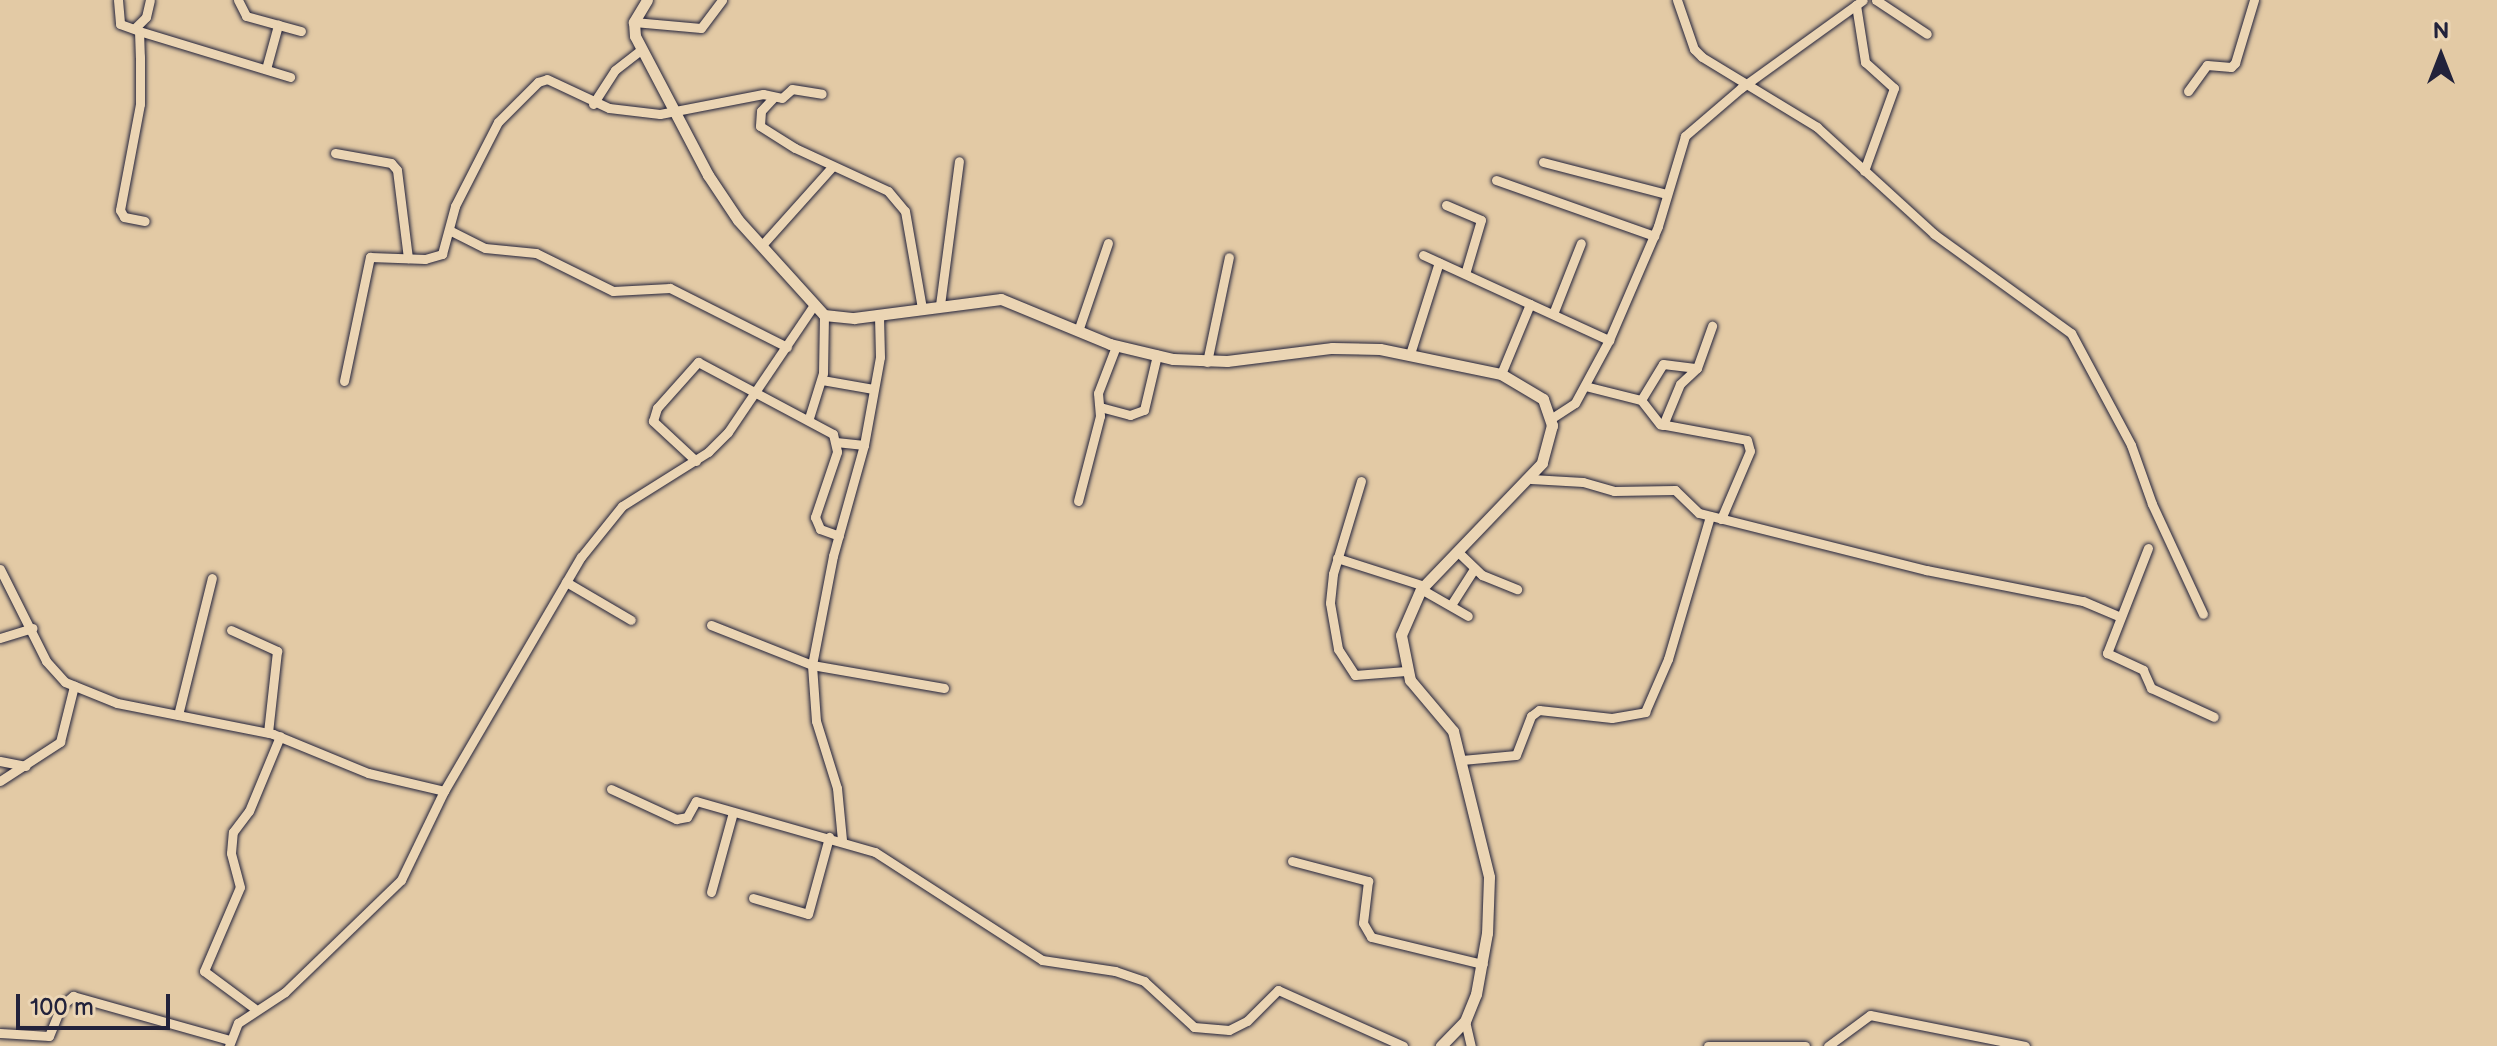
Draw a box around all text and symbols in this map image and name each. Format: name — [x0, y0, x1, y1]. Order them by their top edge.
north arrow — [2401, 16, 2481, 96]
text: N — [2433, 18, 2449, 45]
scale bar — [20, 978, 174, 1028]
text: 100 m — [30, 993, 94, 1022]

